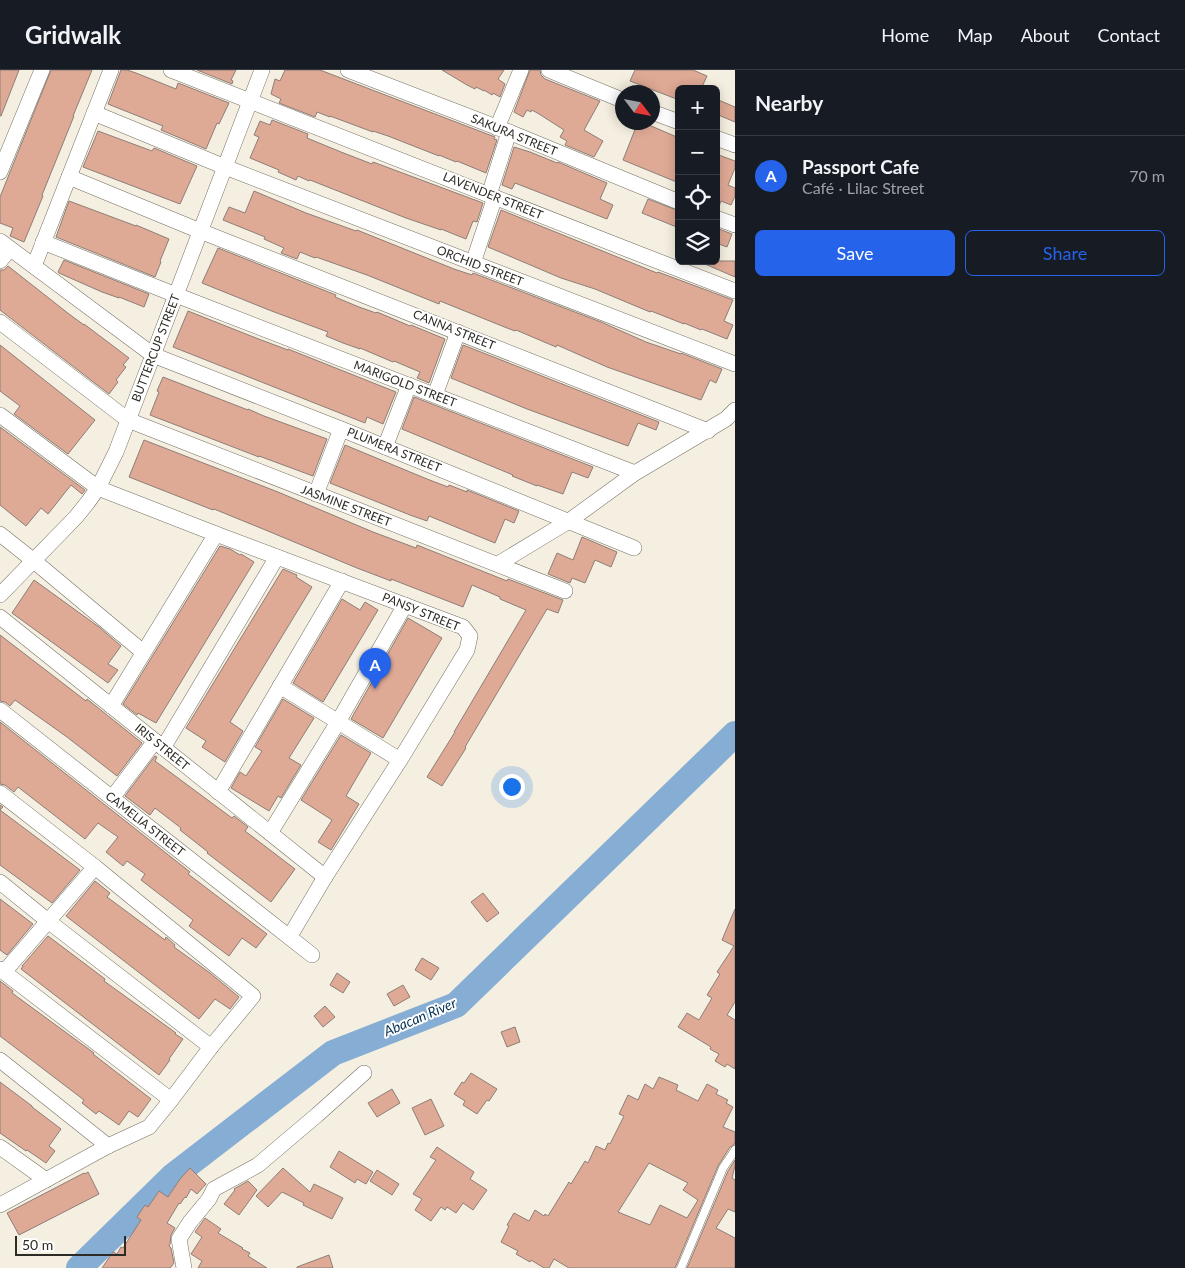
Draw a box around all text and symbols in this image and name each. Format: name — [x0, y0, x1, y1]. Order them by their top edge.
text: Gridwalk — [25, 20, 121, 49]
text: Home — [881, 24, 929, 46]
text: Map — [957, 24, 993, 46]
text: About — [1021, 24, 1070, 46]
text: Contact — [1098, 24, 1160, 46]
north arrow — [615, 85, 660, 130]
map controls — [675, 85, 720, 265]
button: + — [675, 85, 720, 130]
text: Nearby — [755, 90, 823, 115]
street label: SAKURA STREET — [469, 110, 559, 159]
button: − — [675, 130, 720, 175]
text: Passport Cafe — [802, 155, 919, 178]
text: A — [765, 166, 777, 185]
text: 70 m — [1129, 166, 1165, 185]
street label: LAVENDER STREET — [441, 169, 545, 222]
button: locate — [675, 175, 720, 220]
text: Café · Lilac Street — [802, 178, 924, 197]
button: layers — [675, 220, 720, 265]
button: Save — [755, 230, 955, 276]
button: Share — [965, 230, 1165, 276]
street label: ORCHID STREET — [435, 242, 526, 289]
street label: BUTTERCUP STREET — [128, 292, 183, 404]
street label: CANNA STREET — [411, 306, 497, 353]
street label: MARIGOLD STREET — [352, 357, 459, 410]
street label: PLUMERA STREET — [345, 424, 444, 475]
street label: JASMINE STREET — [299, 481, 393, 530]
street label: PANSY STREET — [380, 589, 462, 634]
pin: A — [359, 648, 391, 689]
street label: IRIS STREET — [132, 720, 193, 773]
your location — [499, 774, 525, 800]
street label: CAMELIA STREET — [103, 788, 188, 859]
water label: Abacan River — [380, 994, 459, 1040]
scale bar — [15, 1233, 126, 1256]
text: 50 m — [22, 1236, 53, 1253]

